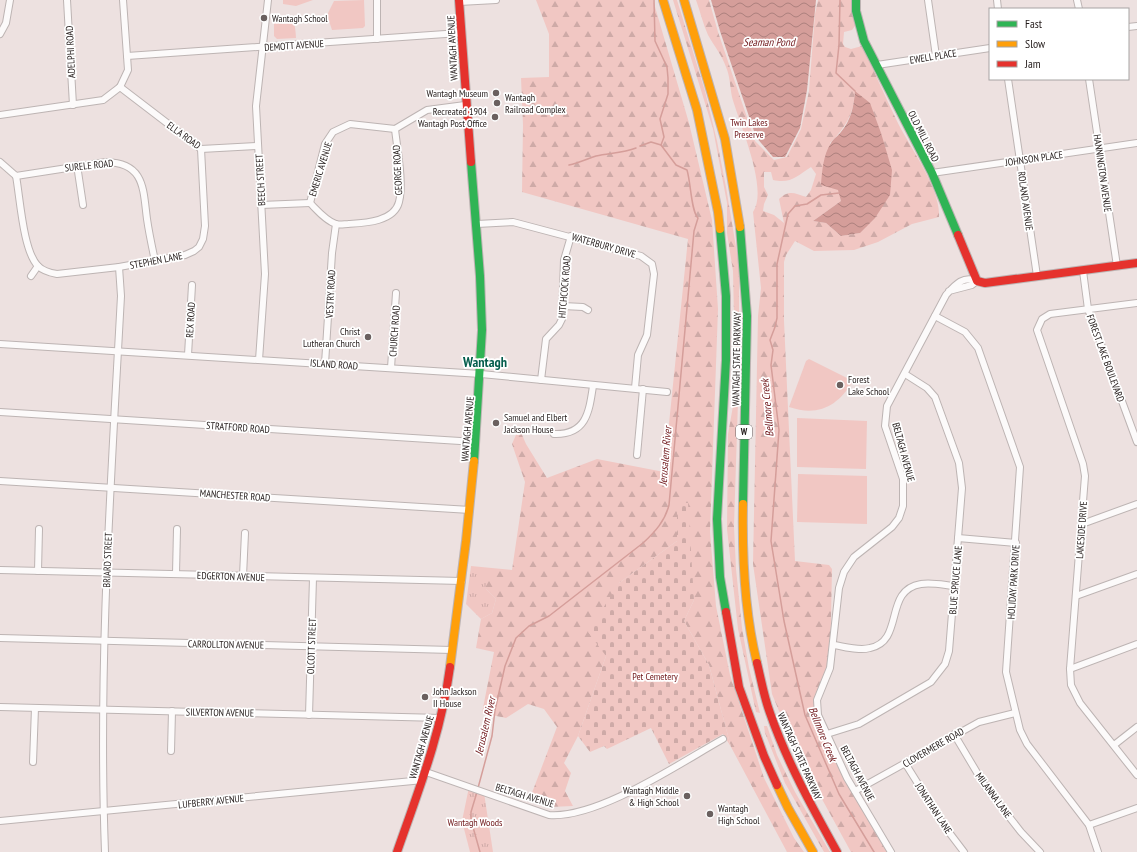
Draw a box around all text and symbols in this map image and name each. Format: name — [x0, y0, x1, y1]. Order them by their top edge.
legend — [989, 8, 1129, 80]
place label: Wantagh School — [272, 12, 328, 25]
marker: Wantagh School — [259, 13, 269, 23]
street label: WANTAGH AVENUE — [444, 15, 461, 81]
text: Fast — [1025, 16, 1043, 31]
street label: ADELPHI ROAD — [63, 25, 78, 79]
water label: Seaman Pond — [743, 35, 797, 49]
text: Slow — [1025, 36, 1046, 51]
street label: DEMOTT AVENUE — [264, 37, 324, 54]
street label: EWELL PLACE — [909, 46, 958, 67]
text: Jam — [1024, 56, 1041, 71]
place label: Wantagh Museum — [427, 87, 488, 100]
marker: Wantagh Museum — [491, 88, 501, 98]
place label: Wantagh Railroad Complex — [505, 91, 566, 116]
marker: Wantagh Railroad Complex — [492, 98, 502, 108]
place label: Recreated 1904 Wantagh Post Office — [418, 105, 487, 130]
street label: OLD MILL ROAD — [905, 109, 942, 164]
marker: Recreated 1904 Wantagh Post Office — [490, 112, 500, 122]
park label: Twin Lakes Preserve — [730, 116, 768, 141]
street label: ELLA ROAD — [164, 119, 203, 152]
street label: HANNINGTON AVENUE — [1091, 133, 1114, 213]
street label: EMERIC AVENUE — [306, 140, 335, 198]
street label: GEORGE ROAD — [390, 144, 405, 195]
street label: JOHNSON PLACE — [1003, 148, 1064, 169]
street label: BEECH STREET — [253, 153, 268, 206]
street label: SURELE ROAD — [64, 156, 114, 175]
street label: ROLAND AVENUE — [1015, 171, 1036, 231]
street label: WATERBURY DRIVE — [570, 230, 637, 261]
street label: STEPHEN LANE — [129, 249, 184, 272]
street label: HITCHCOCK ROAD — [555, 255, 574, 319]
street label: VESTRY ROAD — [323, 270, 338, 319]
street label: REX ROAD — [183, 302, 198, 338]
street label: CHURCH ROAD — [386, 305, 403, 357]
street label: WANTAGH STATE PARKWAY — [729, 311, 744, 406]
street label: FOREST LAKE BOULEVARD — [1084, 313, 1127, 404]
place label: Christ Lutheran Church — [303, 325, 360, 350]
marker: Christ Lutheran Church — [363, 332, 373, 342]
district label: Wantagh — [462, 353, 507, 371]
street label: ISLAND ROAD — [310, 356, 358, 373]
place label: Forest Lake School — [848, 373, 890, 398]
water label: Bellmore Creek — [757, 377, 776, 437]
marker: Forest Lake School — [835, 380, 845, 390]
street label: WANTAGH AVENUE — [458, 396, 477, 462]
place label: Samuel and Elbert Jackson House — [503, 411, 568, 436]
marker: Samuel and Elbert Jackson House — [491, 418, 501, 428]
street label: STRATFORD ROAD — [206, 419, 270, 436]
street label: BELTAGH AVENUE — [889, 421, 918, 483]
water label: Jerusalem River — [655, 424, 675, 487]
road number: W — [736, 425, 752, 439]
street label: MANCHESTER ROAD — [199, 487, 271, 504]
street label: LAKESIDE DRIVE — [1073, 501, 1090, 559]
street label: BRIARD STREET — [100, 532, 115, 588]
street label: HOLIDAY PARK DRIVE — [1004, 544, 1023, 620]
street label: BLUE SPRUCE LANE — [946, 545, 965, 615]
street label: EDGERTON AVENUE — [197, 569, 265, 584]
street label: OLCOTT STREET — [304, 617, 319, 674]
street label: CARROLLTON AVENUE — [188, 637, 264, 652]
park label: Pet Cemetery — [632, 670, 678, 683]
place label: John Jackson II House — [432, 685, 477, 710]
marker: John Jackson II House — [420, 692, 430, 702]
water label: Jerusalem River — [471, 694, 499, 757]
street label: SILVERTON AVENUE — [186, 705, 254, 720]
water label: Bellmore Creek — [806, 705, 841, 765]
street label: WANTAGH STATE PARKWAY — [774, 711, 825, 802]
street label: WANTAGH AVENUE — [406, 714, 437, 780]
street label: CLOVERMERE ROAD — [900, 725, 966, 770]
street label: BELTAGH AVENUE — [838, 743, 878, 803]
street label: MILANNA LANE — [973, 770, 1015, 821]
street label: BELTAGH AVENUE — [494, 780, 556, 811]
street label: JONATHAN LANE — [912, 780, 955, 836]
place label: Wantagh Middle & High School — [623, 784, 680, 809]
marker: Wantagh Middle & High School — [682, 791, 692, 801]
street label: LUFBERRY AVENUE — [178, 792, 245, 811]
place label: Wantagh High School — [718, 802, 760, 827]
marker: Wantagh High School — [705, 809, 715, 819]
park label: Wantagh Woods — [448, 816, 503, 829]

